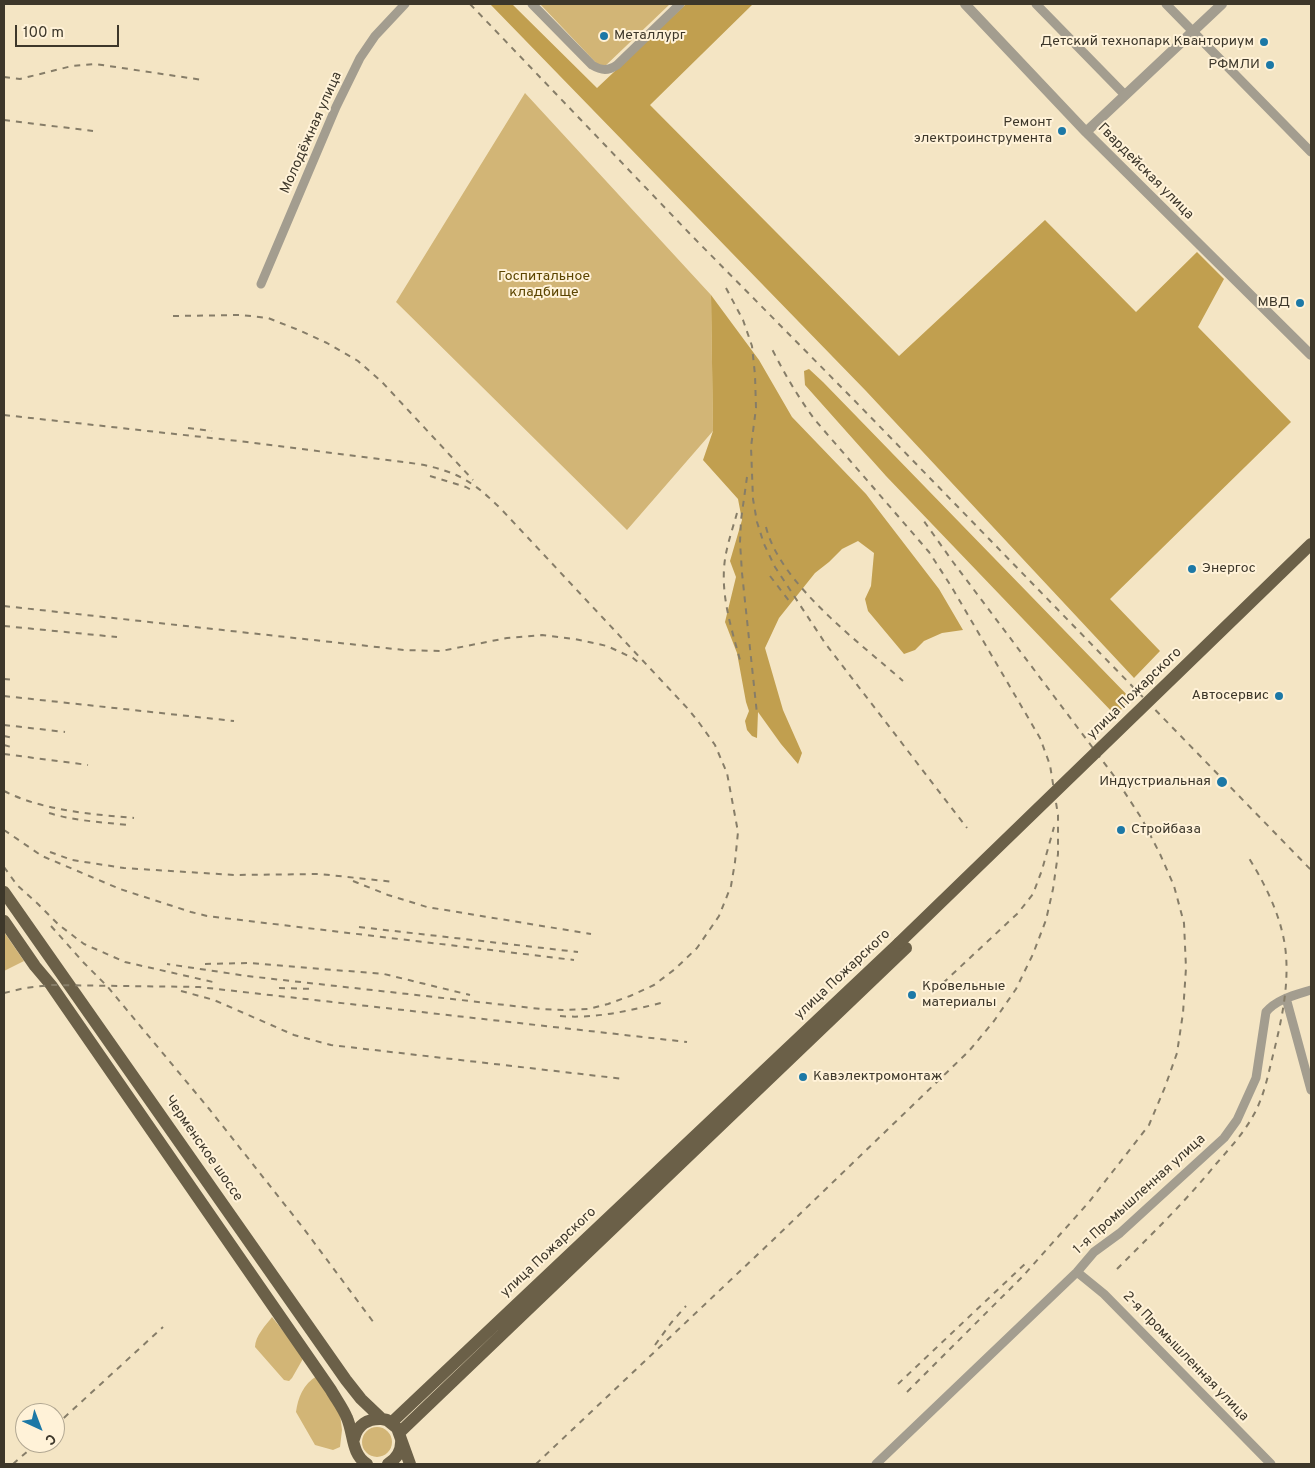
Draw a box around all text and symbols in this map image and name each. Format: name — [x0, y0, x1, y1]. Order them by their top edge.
scale bar — [18, 15, 121, 47]
text: 100 m — [23, 24, 64, 43]
place label: Металлург — [614, 28, 686, 44]
marker: Металлург — [598, 30, 610, 42]
place label: Детский технопарк Кванториум — [1040, 34, 1254, 50]
marker: Детский технопарк Кванториум — [1258, 36, 1270, 48]
place label: РФМЛИ — [1208, 57, 1260, 73]
marker: РФМЛИ — [1264, 59, 1276, 71]
street label: Молодёжная улица — [278, 70, 346, 196]
place label: Ремонт электроинструмента — [914, 115, 1052, 148]
street label: Гвардейская улица — [1093, 120, 1197, 224]
marker: Ремонт электроинструмента — [1056, 125, 1068, 137]
park label: Госпитальное кладбище — [498, 269, 590, 302]
place label: МВД — [1258, 295, 1290, 311]
marker: МВД — [1294, 297, 1306, 309]
place label: Энергос — [1202, 561, 1256, 577]
marker: Энергос — [1186, 563, 1198, 575]
street label: улица Пожарского — [1084, 645, 1186, 743]
place label: Автосервис — [1192, 688, 1269, 704]
marker: Автосервис — [1273, 690, 1285, 702]
place label: Индустриальная — [1099, 774, 1211, 790]
marker: Индустриальная — [1215, 775, 1229, 789]
place label: Стройбаза — [1131, 822, 1201, 838]
marker: Стройбаза — [1115, 824, 1127, 836]
street label: улица Пожарского — [792, 926, 894, 1024]
place label: Кровельные материалы — [922, 979, 1005, 1012]
marker: Кровельные материалы — [906, 989, 918, 1001]
place label: Кавэлектромонтаж — [813, 1069, 943, 1085]
marker: Кавэлектромонтаж — [797, 1071, 809, 1083]
street label: Черменское шоссе — [160, 1093, 246, 1205]
street label: 1-я Промышленная улица — [1071, 1131, 1209, 1259]
street label: улица Пожарского — [498, 1204, 600, 1302]
street label: 2-я Промышленная улица — [1118, 1288, 1252, 1426]
north arrow — [15, 1403, 65, 1453]
text: С — [41, 1429, 59, 1448]

